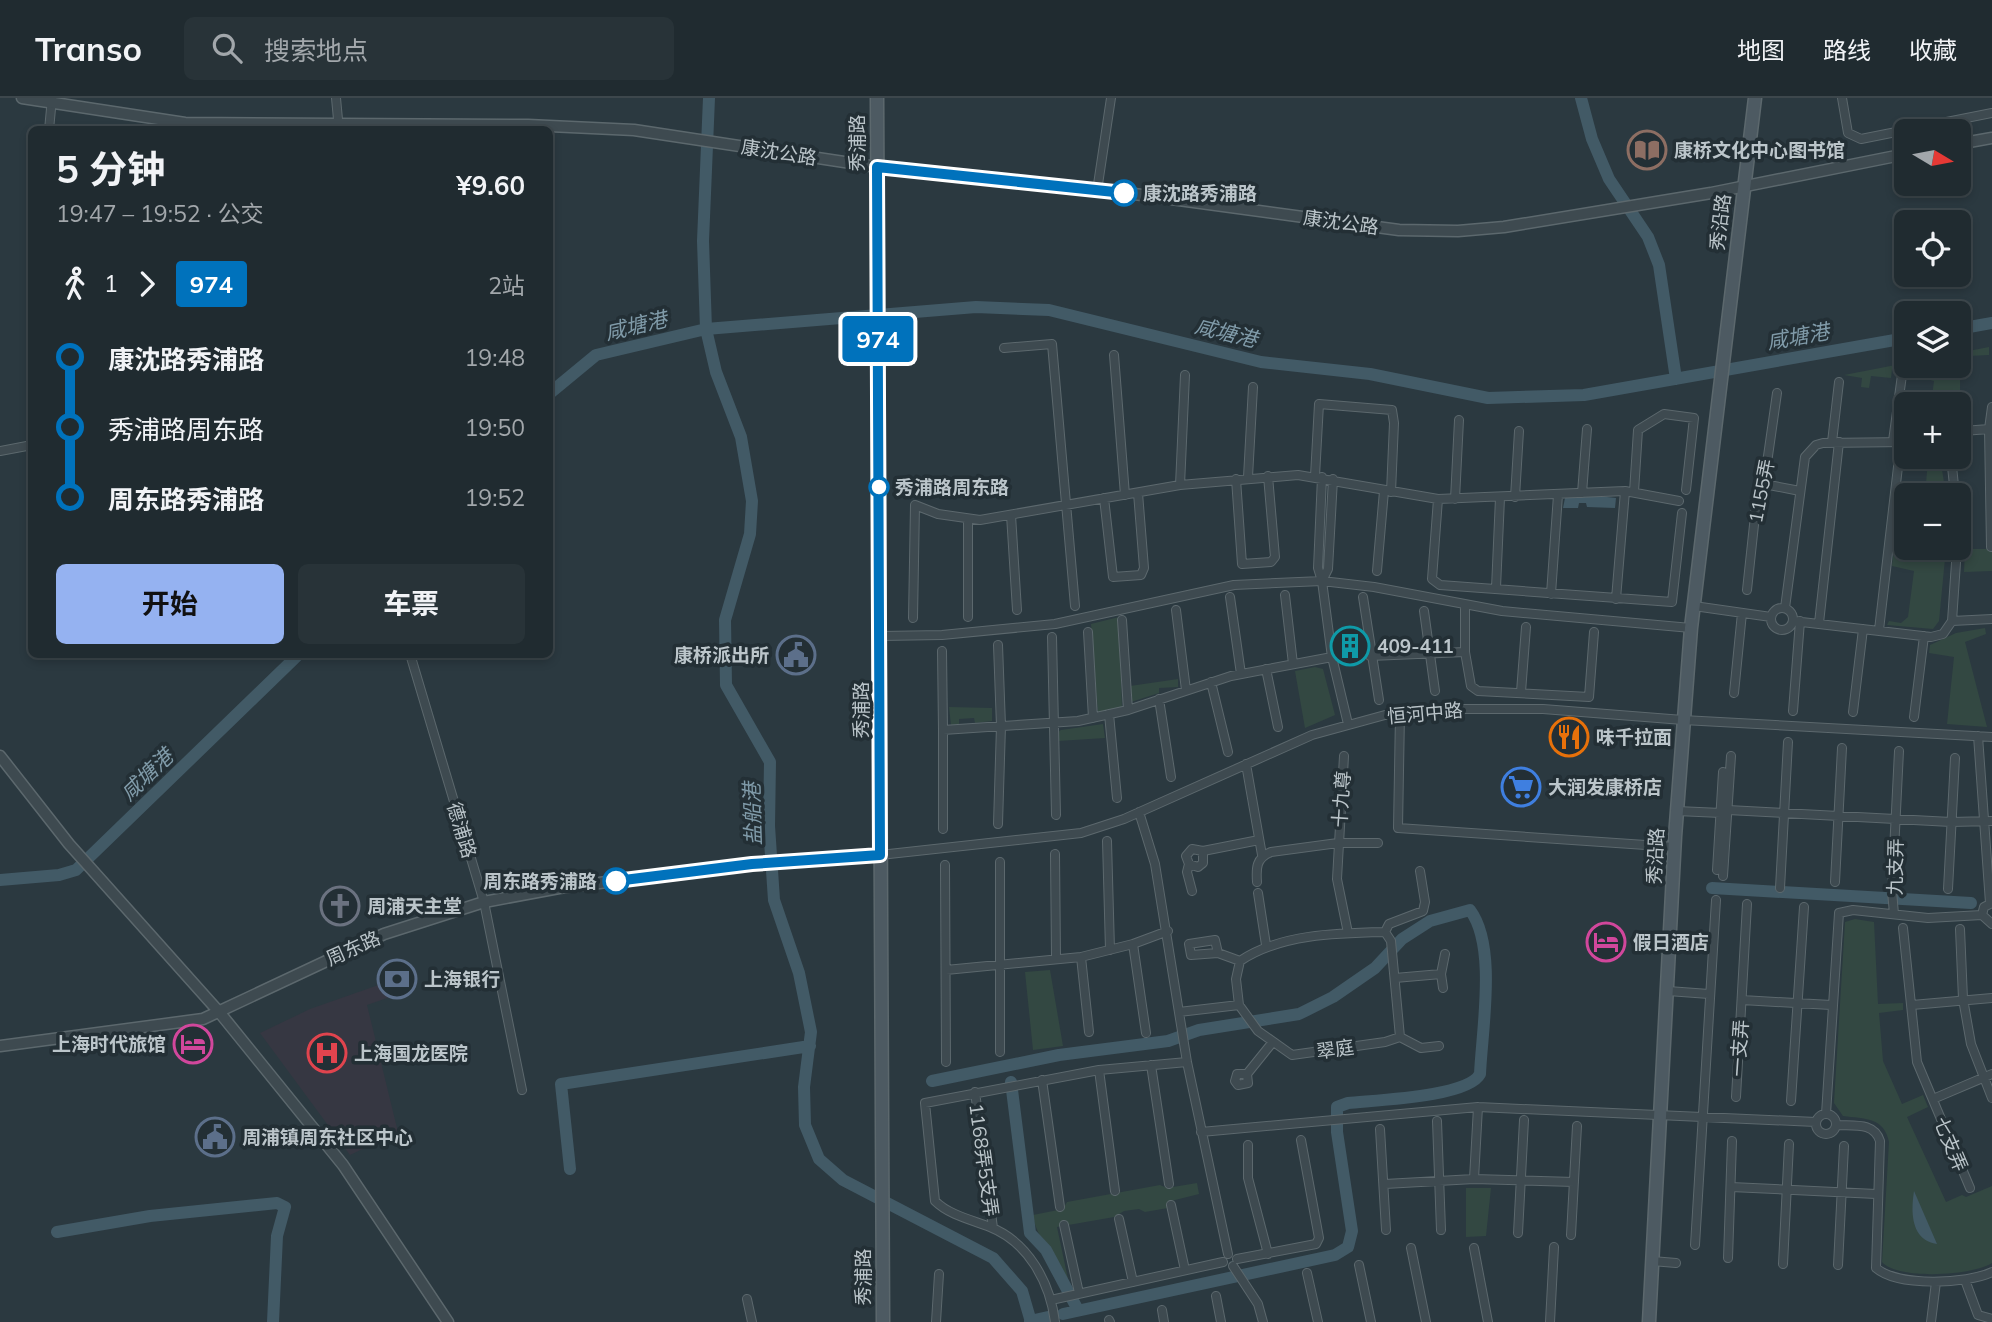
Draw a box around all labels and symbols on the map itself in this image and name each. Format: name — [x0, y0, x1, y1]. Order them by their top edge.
street label: 秀浦路 — [845, 114, 869, 172]
north arrow — [1894, 119, 1970, 196]
library icon: 康桥文化中心图书馆 — [1626, 129, 1668, 171]
street label: 康沈公路 — [740, 134, 818, 170]
place label: 康桥文化中心图书馆 — [1674, 138, 1845, 162]
marker: 康沈路秀浦路 — [1111, 180, 1137, 206]
place label: 康沈路秀浦路 — [1143, 181, 1257, 205]
street label: 秀沿路 — [1705, 192, 1735, 252]
street label: 康沈公路 — [1302, 205, 1380, 239]
water label: 咸塘港 — [602, 305, 672, 345]
water label: 咸塘港 — [1193, 312, 1263, 353]
line badge: 974 — [838, 316, 918, 362]
water label: 咸塘港 — [1765, 317, 1834, 354]
street label: 1155弄 — [1743, 457, 1779, 525]
place label: 秀浦路周东路 — [895, 475, 1009, 499]
marker: 秀浦路周东路 — [869, 477, 889, 497]
building icon: 409-411 — [1329, 625, 1371, 667]
public building icon: 康桥派出所 — [775, 634, 817, 676]
place label: 409-411 — [1377, 634, 1454, 658]
place label: 康桥派出所 — [674, 643, 769, 667]
street label: 秀浦路 — [849, 681, 873, 739]
street label: 恒河中路 — [1386, 698, 1464, 728]
restaurant icon: 味千拉面 — [1548, 716, 1590, 758]
place label: 味千拉面 — [1596, 725, 1672, 749]
water label: 咸塘港 — [115, 741, 180, 806]
supermarket icon: 大润发康桥店 — [1500, 766, 1542, 808]
street label: 十九尊 — [1327, 770, 1355, 828]
place label: 大润发康桥店 — [1548, 775, 1662, 799]
water label: 盐船港 — [738, 779, 766, 846]
street label: 德浦路 — [442, 799, 482, 861]
street label: 秀沿路 — [1642, 827, 1668, 885]
street label: 九支弄 — [1883, 838, 1907, 896]
marker: 周东路秀浦路 — [603, 868, 629, 894]
place label: 周东路秀浦路 — [483, 869, 597, 893]
church icon: 周浦天主堂 — [319, 885, 361, 927]
place label: 周浦天主堂 — [367, 894, 462, 918]
hotel icon: 假日酒店 — [1585, 921, 1627, 963]
street label: 周东路 — [322, 925, 384, 971]
place label: 假日酒店 — [1633, 930, 1709, 954]
bank icon: 上海银行 — [376, 958, 418, 1000]
place label: 上海银行 — [424, 967, 500, 991]
street label: 一支弄 — [1725, 1019, 1753, 1077]
hotel icon: 上海时代旅馆 — [172, 1023, 214, 1065]
place label: 上海时代旅馆 — [52, 1032, 166, 1056]
hospital icon: 上海国龙医院 — [306, 1032, 348, 1074]
street label: 翠庭 — [1315, 1034, 1355, 1064]
place label: 上海国龙医院 — [354, 1041, 468, 1065]
street label: 1168弄5支弄 — [964, 1102, 1004, 1218]
street label: 七支弄 — [1929, 1113, 1973, 1175]
public building icon: 周浦镇周东社区中心 — [194, 1116, 236, 1158]
place label: 周浦镇周东社区中心 — [242, 1125, 413, 1149]
street label: 秀浦路 — [851, 1248, 875, 1306]

